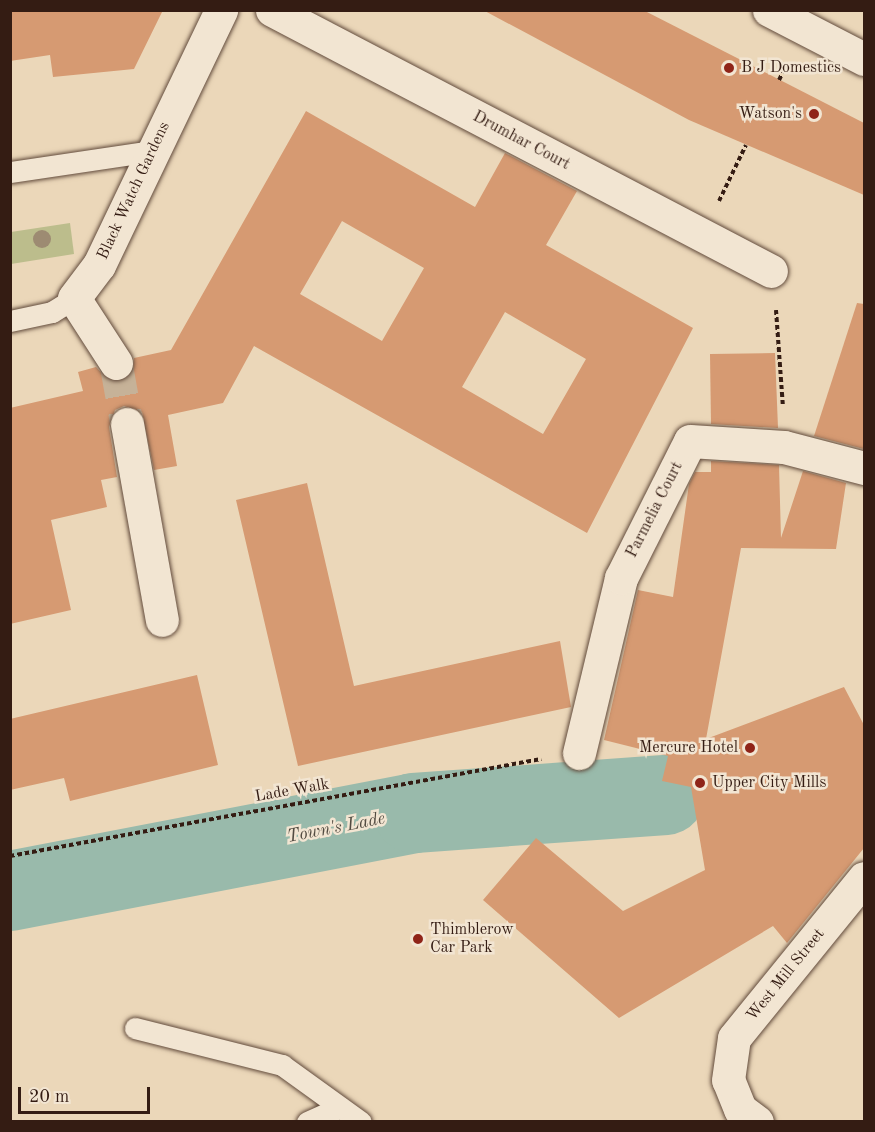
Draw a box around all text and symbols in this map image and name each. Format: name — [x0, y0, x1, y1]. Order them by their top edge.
place label: B J Domestics — [741, 58, 841, 78]
marker: B J Domestics — [722, 61, 736, 75]
place label: Watson's — [738, 104, 802, 124]
street label: Drumhar Court — [469, 107, 573, 175]
marker: Watson's — [807, 107, 821, 121]
street label: Black Watch Gardens — [94, 119, 174, 263]
street label: Parmelia Court — [623, 459, 687, 561]
place label: Mercure Hotel — [639, 738, 738, 758]
marker: Mercure Hotel — [743, 741, 757, 755]
place label: Upper City Mills — [712, 773, 826, 793]
street label: Lade Walk — [253, 775, 331, 807]
marker: Upper City Mills — [693, 776, 707, 790]
water label: Town's Lade — [285, 808, 387, 848]
place label: Thimblerow Car Park — [430, 920, 514, 958]
street label: West Mill Street — [743, 925, 829, 1025]
marker: Thimblerow Car Park — [411, 932, 425, 946]
scale bar — [21, 1075, 153, 1113]
text: 20 m — [29, 1088, 69, 1106]

